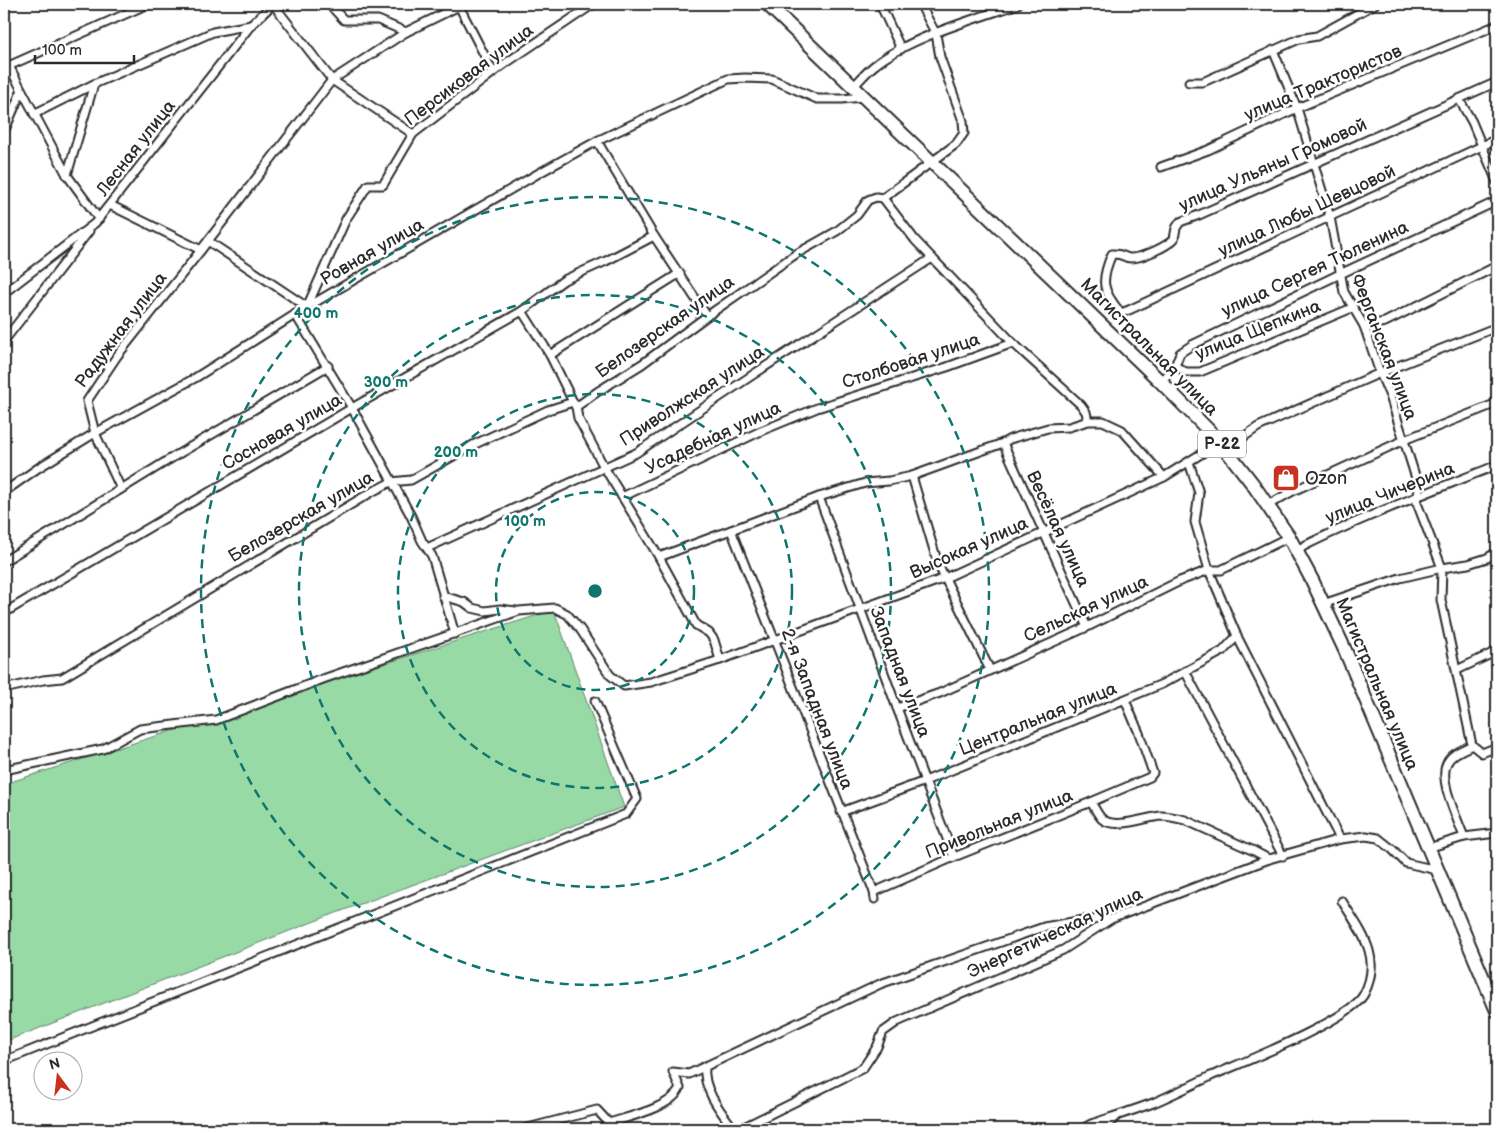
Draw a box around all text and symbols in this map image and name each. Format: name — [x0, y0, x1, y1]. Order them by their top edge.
street label: Персиковая улица — [400, 19, 538, 130]
scale bar — [35, 32, 134, 64]
street label: улица Трактористов — [1241, 40, 1405, 126]
text: 100 m — [42, 41, 82, 60]
street label: Лесная улица — [91, 96, 180, 201]
street label: улица Ульяны Громовой — [1176, 114, 1370, 216]
street label: улица Любы Шевцовой — [1215, 161, 1399, 261]
street label: Ровная улица — [317, 214, 428, 290]
street label: улица Сергея Тюленина — [1218, 216, 1412, 322]
street label: Радужная улица — [71, 268, 172, 392]
street label: Белозерская улица — [592, 271, 739, 383]
street label: Ферганская улица — [1346, 271, 1422, 423]
street label: Магистральная улица — [1076, 274, 1222, 420]
street label: улица Щепкина — [1192, 295, 1324, 365]
text: 400 m — [294, 304, 338, 323]
street label: Столбовая улица — [839, 329, 983, 393]
street label: Приволжская улица — [616, 341, 769, 451]
text: 300 m — [364, 373, 408, 392]
street label: Сосновая улица — [218, 389, 346, 475]
street label: Усадебная улица — [642, 397, 785, 479]
road number: Р-22 — [1198, 430, 1246, 458]
text: 200 m — [434, 443, 478, 462]
street label: улица Чичерина — [1323, 457, 1458, 528]
shop icon: Ozon — [1271, 463, 1301, 493]
street label: Белозерская улица — [225, 467, 378, 567]
street label: Весёлая улица — [1022, 468, 1094, 591]
place label: Ozon — [1305, 468, 1347, 489]
text: 100 m — [504, 512, 546, 531]
street label: Высокая улица — [907, 512, 1032, 583]
street label: Сельская улица — [1021, 571, 1152, 647]
centre of rings — [586, 582, 604, 600]
street label: Магистральная улица — [1331, 595, 1423, 774]
street label: Западная улица — [865, 604, 935, 741]
street label: 2-я Западная улица — [777, 626, 858, 793]
street label: Центральная улица — [956, 678, 1120, 760]
street label: Привольная улица — [922, 785, 1076, 863]
street label: Энергетическая улица — [964, 883, 1146, 983]
north arrow — [32, 1050, 82, 1100]
text: N — [47, 1054, 62, 1073]

